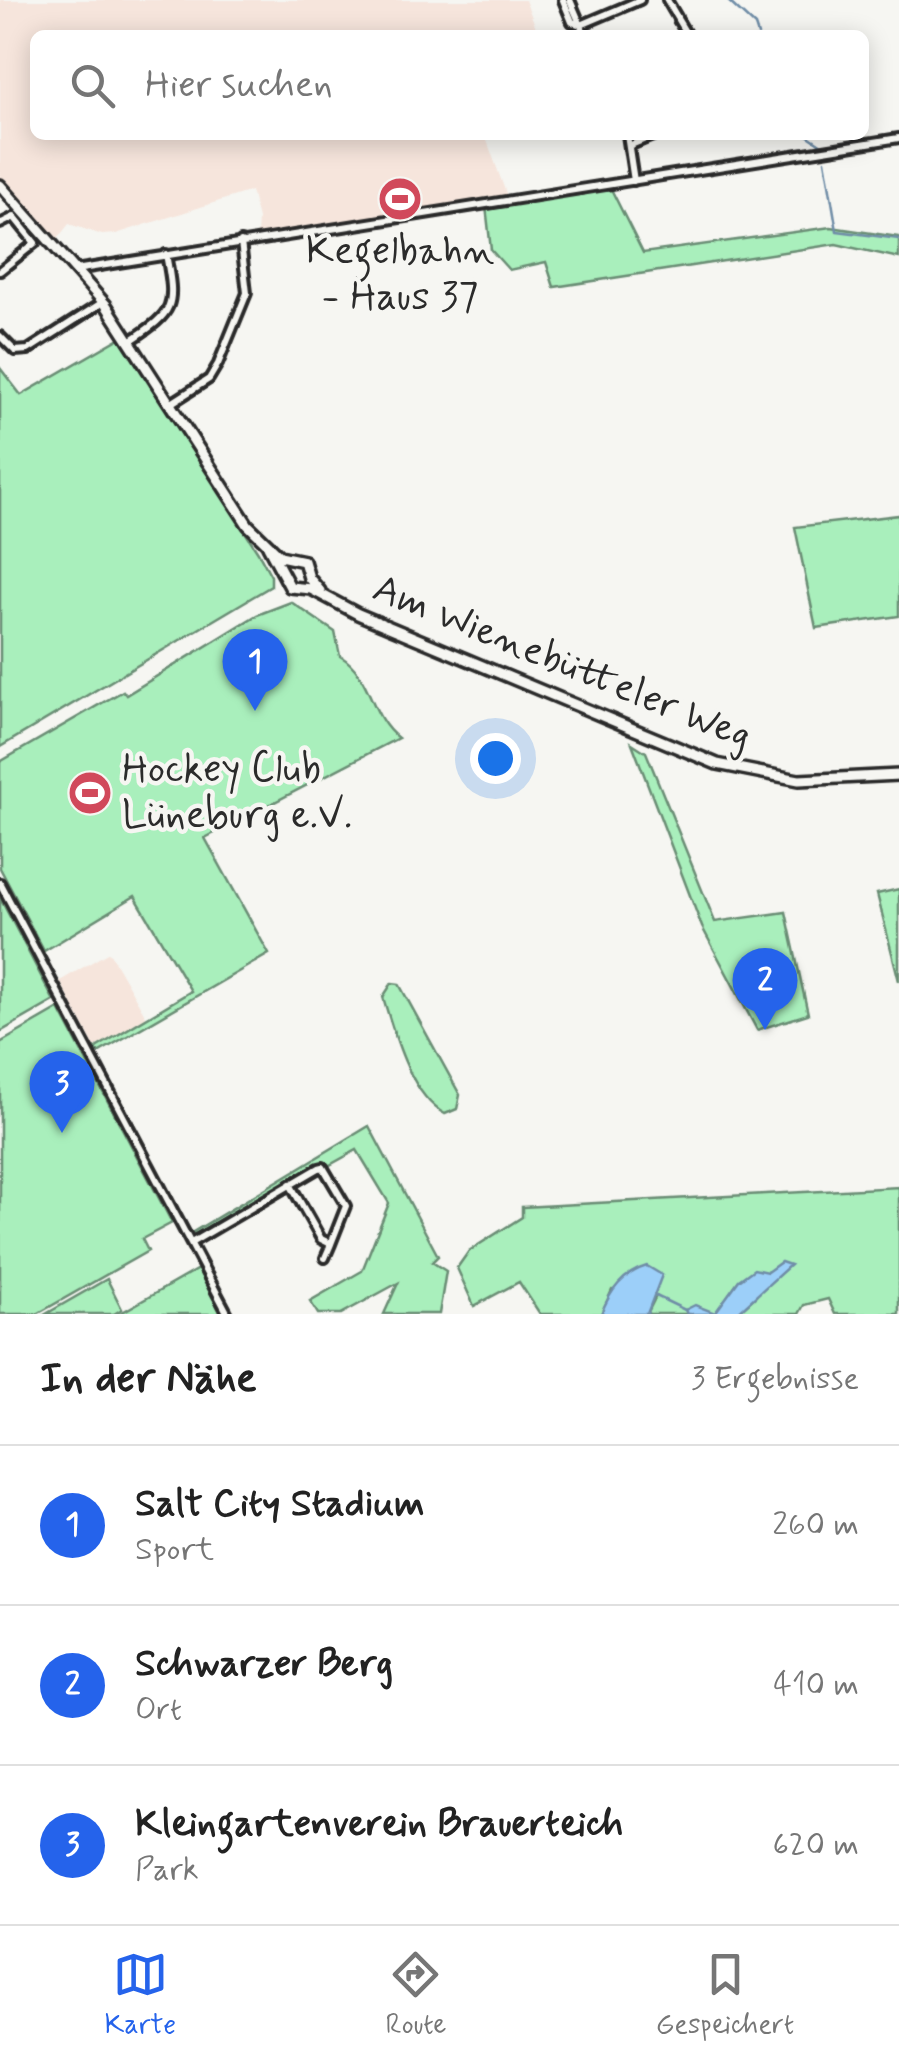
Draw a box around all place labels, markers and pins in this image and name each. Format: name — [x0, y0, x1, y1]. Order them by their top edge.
sports icon: Kegelbahn - Haus 37 — [377, 176, 423, 222]
place label: Kegelbahn - Haus 37 — [306, 226, 494, 324]
pin: 1 — [222, 628, 288, 711]
place label: Hockey Club Lüneburg e.V. — [122, 744, 352, 842]
sports icon: Hockey Club Lüneburg e.V. — [67, 770, 113, 816]
pin: 2 — [732, 948, 798, 1030]
pin: 3 — [30, 1050, 94, 1133]

